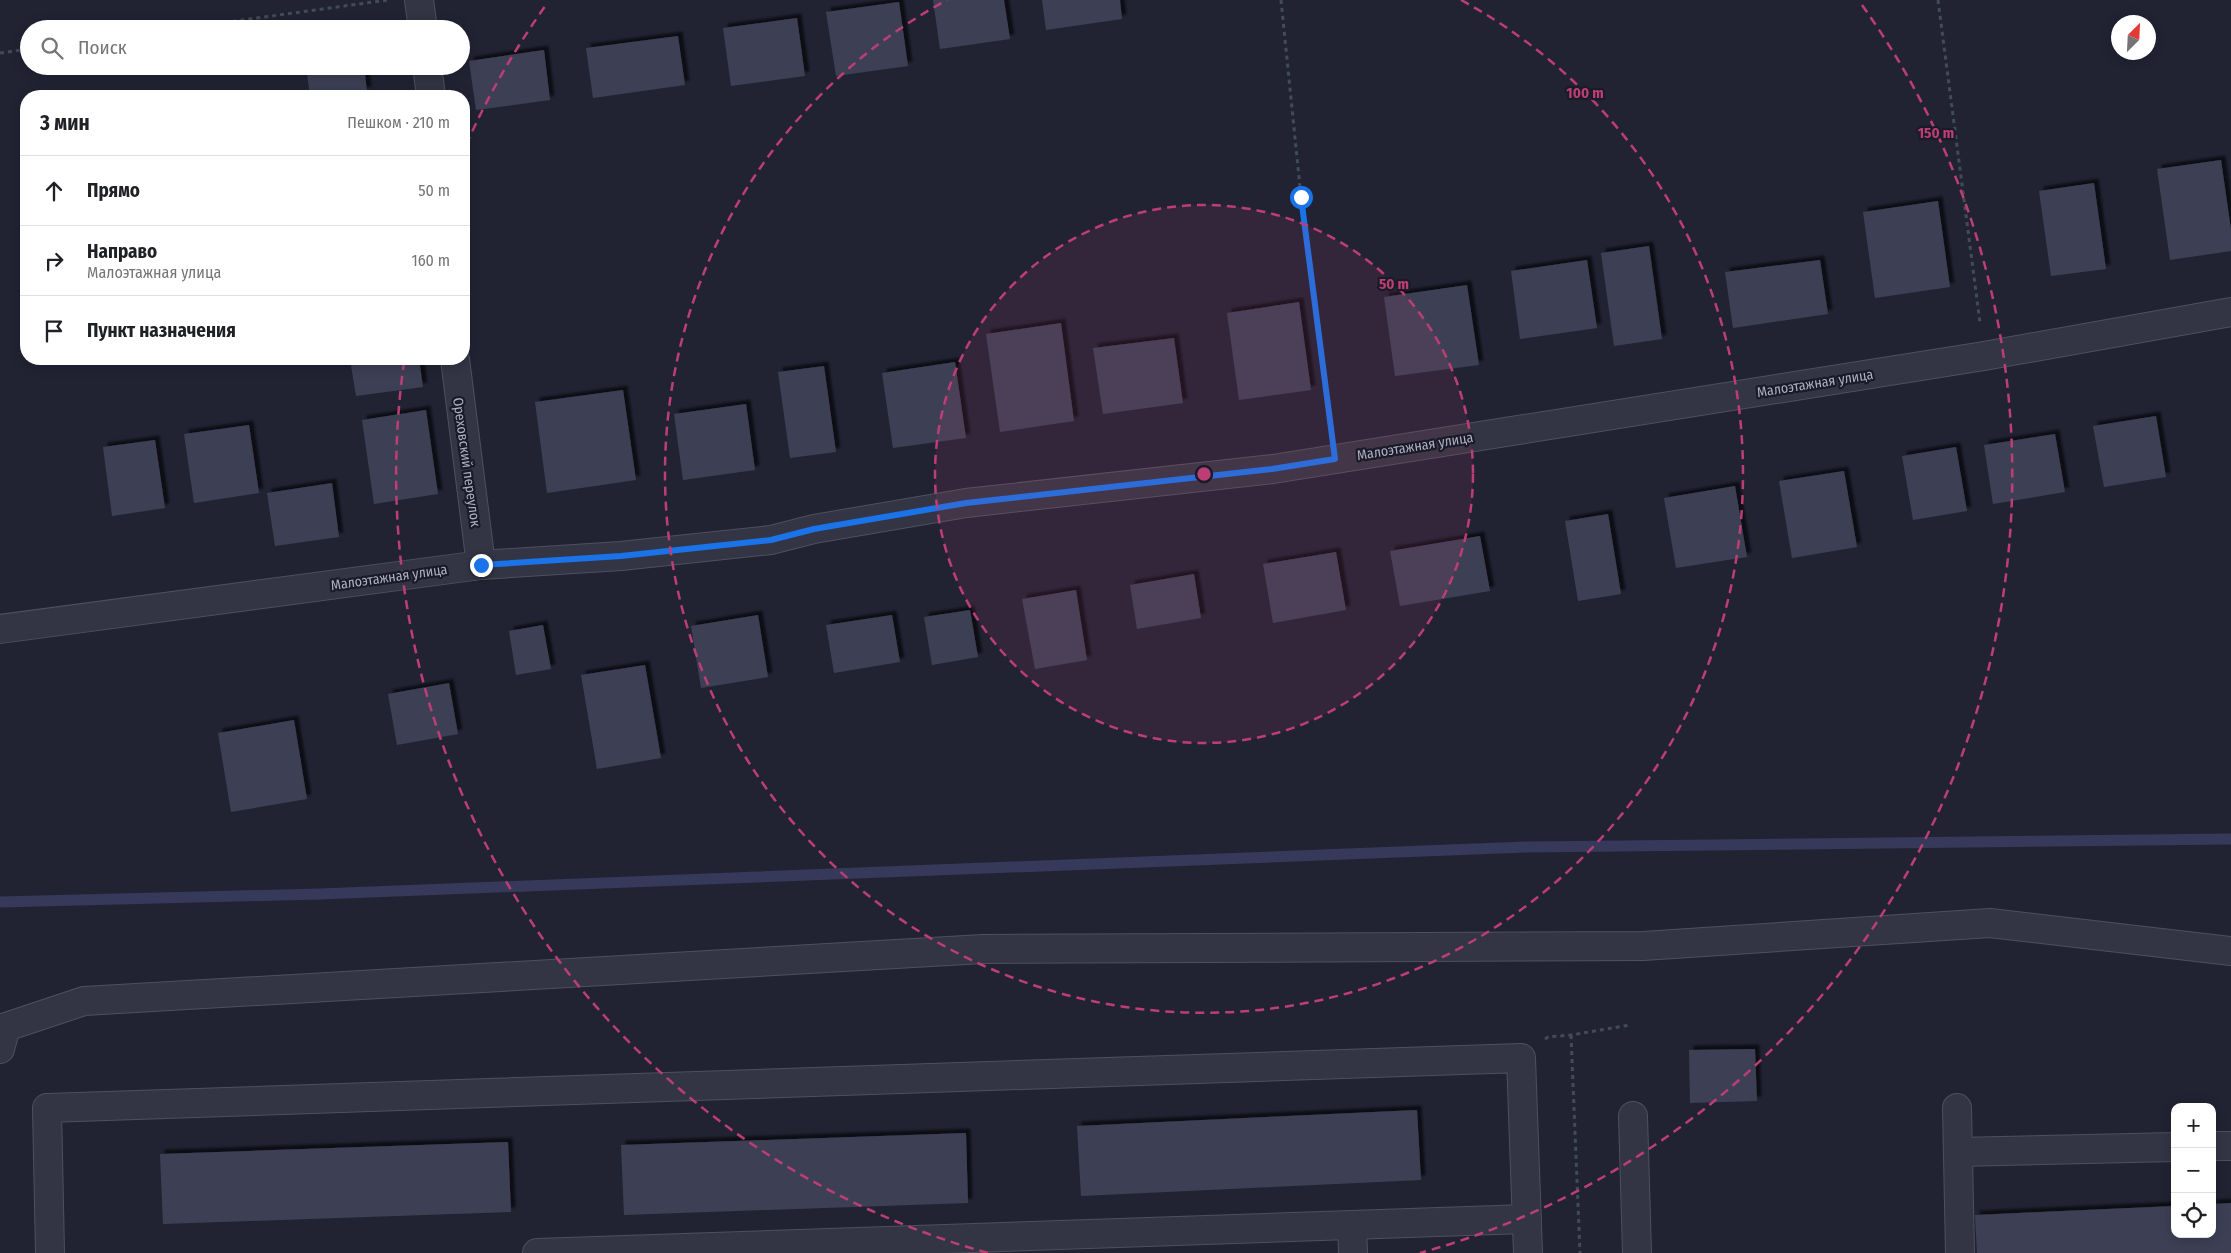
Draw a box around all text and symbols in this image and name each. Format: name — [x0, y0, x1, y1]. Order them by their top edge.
north arrow — [2111, 15, 2156, 60]
search box — [20, 20, 470, 75]
icon: search — [38, 34, 66, 62]
text: Поиск — [78, 36, 127, 59]
text: 100 m — [1566, 84, 1604, 102]
text: 3 мин — [40, 110, 90, 136]
text: Пешком · 210 m — [347, 113, 450, 132]
text: 150 m — [1918, 124, 1954, 142]
icon: ahead — [40, 177, 68, 205]
text: Прямо — [87, 179, 140, 202]
text: 50 m — [418, 181, 450, 200]
route start — [1290, 186, 1313, 209]
text: Направо — [87, 240, 157, 263]
icon: right — [40, 247, 68, 275]
text: 160 m — [411, 251, 450, 270]
text: Малоэтажная улица — [87, 263, 221, 282]
text: 50 m — [1379, 275, 1409, 293]
icon: arrive — [40, 317, 68, 345]
text: Пункт назначения — [87, 319, 236, 342]
street label: Малоэтажная улица — [1756, 366, 1875, 401]
street label: Ореховский переулок — [449, 396, 484, 528]
street label: Малоэтажная улица — [1356, 429, 1475, 464]
centre of rings — [1195, 465, 1213, 483]
route end — [470, 554, 493, 577]
street label: Малоэтажная улица — [330, 561, 449, 594]
map controls — [2171, 1103, 2216, 1238]
button: + — [2171, 1103, 2216, 1148]
button: − — [2171, 1148, 2216, 1193]
button: locate — [2171, 1193, 2216, 1238]

